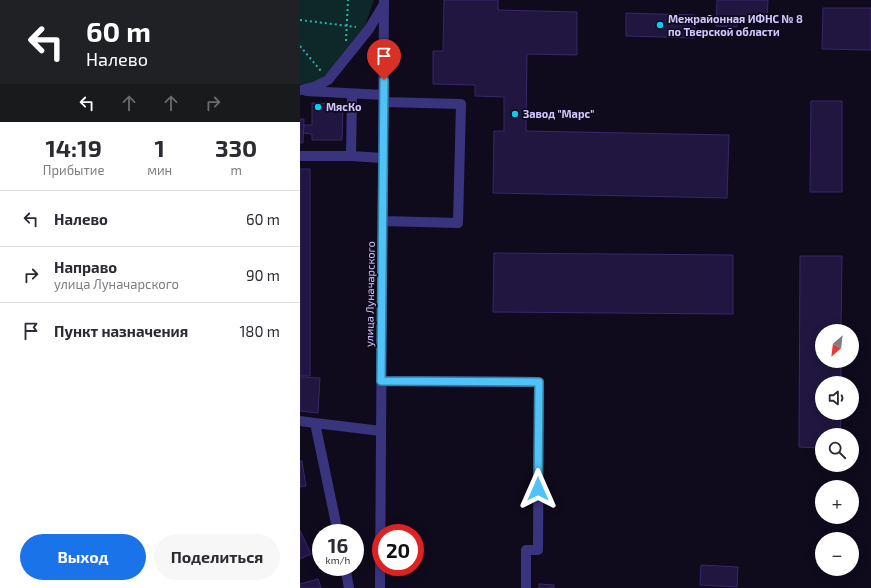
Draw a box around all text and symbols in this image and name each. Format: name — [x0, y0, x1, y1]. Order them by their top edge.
place label: Межрайонная ИФНС № 8 по Тверской области — [668, 12, 803, 38]
text: 60 m — [86, 14, 151, 48]
icon: left — [20, 16, 72, 68]
marker: Межрайонная ИФНС № 8 по Тверской области — [655, 20, 665, 30]
pin — [367, 39, 401, 80]
icon: arrive — [373, 45, 395, 67]
text: Налево — [86, 48, 148, 70]
icon: left — [76, 92, 98, 114]
icon: ahead — [118, 92, 140, 114]
icon: ahead — [160, 92, 182, 114]
icon: right — [202, 92, 224, 114]
place label: МясКо — [326, 100, 362, 113]
marker: МясКо — [313, 102, 323, 112]
place label: Завод "Марс" — [523, 107, 594, 120]
marker: Завод "Марс" — [510, 109, 520, 119]
text: 14:19 — [45, 133, 102, 162]
text: 1 — [155, 133, 165, 162]
text: 330 — [215, 133, 257, 162]
text: Прибытие — [43, 162, 105, 178]
text: мин — [147, 162, 172, 178]
text: m — [230, 162, 242, 178]
icon: left — [20, 208, 42, 230]
text: Налево — [54, 210, 108, 228]
text: 60 m — [246, 210, 280, 228]
street label: улица Луначарского — [362, 241, 378, 347]
text: Направо — [54, 258, 117, 276]
icon: right — [20, 264, 42, 286]
text: 90 m — [246, 266, 280, 284]
text: улица Луначарского — [54, 276, 179, 292]
icon: arrive — [20, 320, 42, 342]
text: Пункт назначения — [54, 322, 188, 340]
text: 180 m — [239, 322, 280, 340]
north arrow — [815, 324, 859, 368]
map controls — [815, 324, 859, 576]
button: sound — [815, 376, 859, 420]
button: search — [815, 428, 859, 472]
position arrow — [517, 468, 559, 510]
button: + — [815, 480, 859, 524]
speed limit sign: 20 — [372, 524, 424, 576]
button: − — [815, 532, 859, 576]
text: 16 — [328, 533, 348, 557]
button: Выход — [20, 534, 146, 580]
button: Поделиться — [154, 534, 280, 580]
text: km/h — [326, 554, 350, 566]

